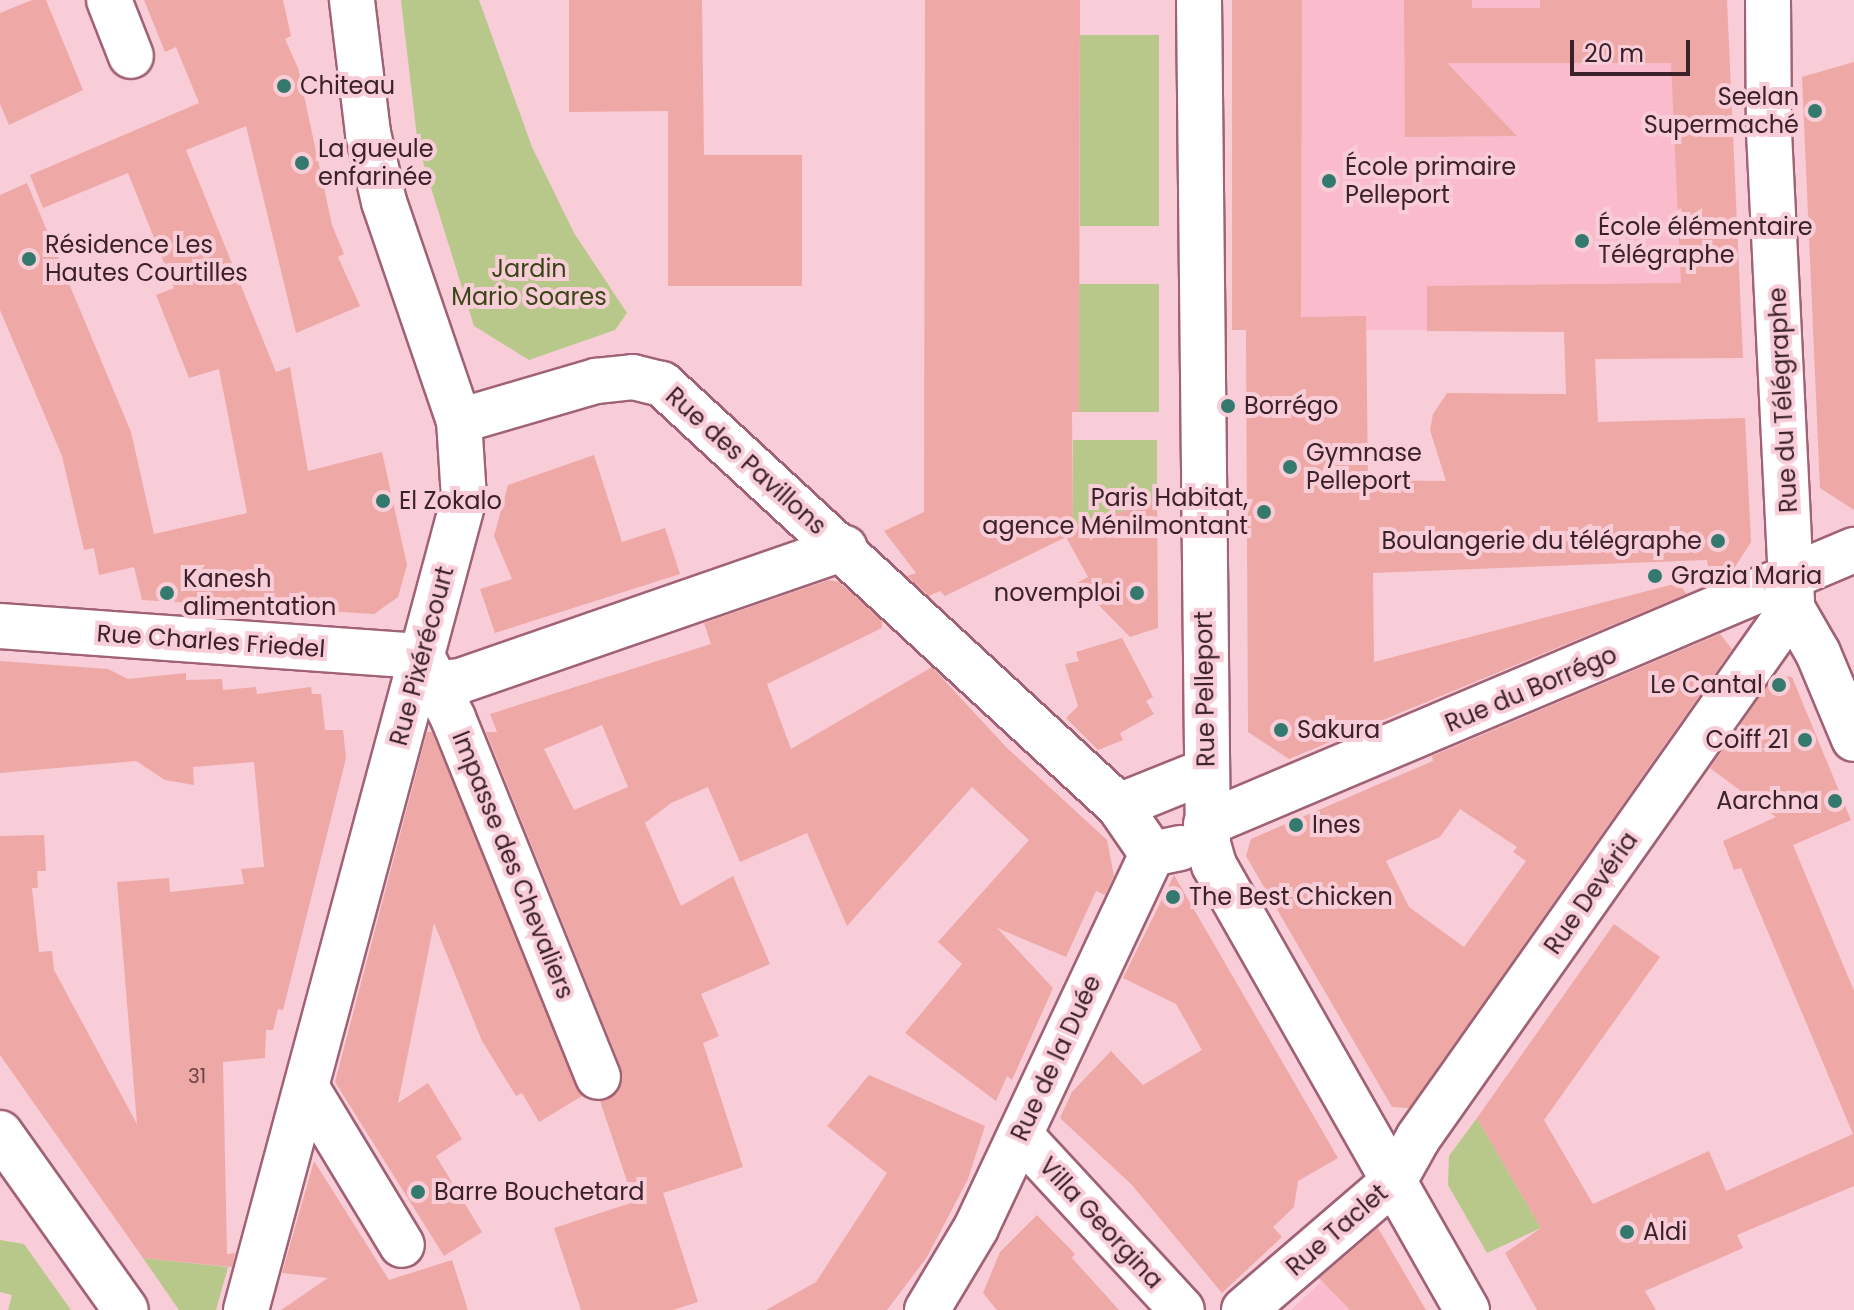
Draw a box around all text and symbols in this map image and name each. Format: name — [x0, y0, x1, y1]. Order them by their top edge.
scale bar — [1574, 24, 1694, 74]
text: 20 m — [1584, 37, 1644, 70]
place label: Chiteau — [300, 72, 395, 100]
marker: Chiteau — [275, 77, 293, 95]
place label: Seelan Supermaché — [1644, 83, 1799, 139]
marker: Seelan Supermaché — [1806, 102, 1824, 120]
place label: La gueule enfarinée — [318, 135, 434, 191]
place label: École primaire Pelleport — [1345, 153, 1516, 209]
marker: La gueule enfarinée — [293, 154, 311, 172]
marker: École primaire Pelleport — [1320, 172, 1338, 190]
place label: École élémentaire Télégraphe — [1598, 213, 1813, 269]
place label: Résidence Les Hautes Courtilles — [45, 231, 248, 287]
marker: École élémentaire Télégraphe — [1573, 232, 1591, 250]
marker: Résidence Les Hautes Courtilles — [20, 250, 38, 268]
park label: Jardin Mario Soares — [451, 255, 607, 311]
street label: Rue du Télégraphe — [1763, 287, 1803, 513]
street label: Rue des Pavillons — [660, 381, 832, 541]
place label: Borrégo — [1244, 392, 1338, 420]
marker: Borrégo — [1219, 397, 1237, 415]
place label: Gymnase Pelleport — [1306, 439, 1422, 495]
marker: Gymnase Pelleport — [1281, 458, 1299, 476]
place label: Paris Habitat, agence Ménilmontant — [982, 484, 1248, 540]
place label: El Zokalo — [399, 487, 502, 515]
marker: El Zokalo — [374, 492, 392, 510]
marker: Paris Habitat, agence Ménilmontant — [1255, 503, 1273, 521]
place label: Boulangerie du télégraphe — [1382, 527, 1702, 555]
marker: Boulangerie du télégraphe — [1709, 532, 1727, 550]
place label: Grazia Maria — [1671, 562, 1822, 590]
street label: Rue Pixérécourt — [384, 563, 460, 749]
place label: Kanesh alimentation — [183, 565, 336, 621]
marker: Grazia Maria — [1646, 567, 1664, 585]
place label: novemploi — [994, 579, 1121, 607]
marker: Kanesh alimentation — [158, 584, 176, 602]
marker: novemploi — [1128, 584, 1146, 602]
street label: Rue Pelleport — [1189, 611, 1221, 767]
street label: Rue Charles Friedel — [96, 619, 326, 663]
street label: Rue du Borrégo — [1441, 640, 1621, 738]
place label: Le Cantal — [1650, 671, 1763, 699]
marker: Le Cantal — [1770, 676, 1788, 694]
place label: Sakura — [1297, 716, 1380, 744]
marker: Sakura — [1272, 721, 1290, 739]
place label: Coiff 21 — [1706, 726, 1789, 754]
street label: Impasse des Chevaliers — [446, 727, 580, 1003]
marker: Coiff 21 — [1796, 731, 1814, 749]
place label: Aarchna — [1716, 787, 1819, 815]
marker: Aarchna — [1826, 792, 1844, 810]
place label: Ines — [1312, 811, 1361, 839]
marker: Ines — [1287, 816, 1305, 834]
street label: Rue Devéria — [1538, 826, 1644, 960]
place label: The Best Chicken — [1189, 883, 1393, 911]
marker: The Best Chicken — [1164, 888, 1182, 906]
street label: Rue de la Duée — [1005, 971, 1107, 1145]
house number: 31 — [188, 1064, 206, 1088]
street label: Villa Georgina — [1033, 1152, 1169, 1294]
place label: Barre Bouchetard — [434, 1178, 645, 1206]
street label: Rue Taclet — [1281, 1178, 1393, 1282]
marker: Barre Bouchetard — [409, 1183, 427, 1201]
place label: Aldi — [1643, 1218, 1687, 1246]
marker: Aldi — [1618, 1223, 1636, 1241]

